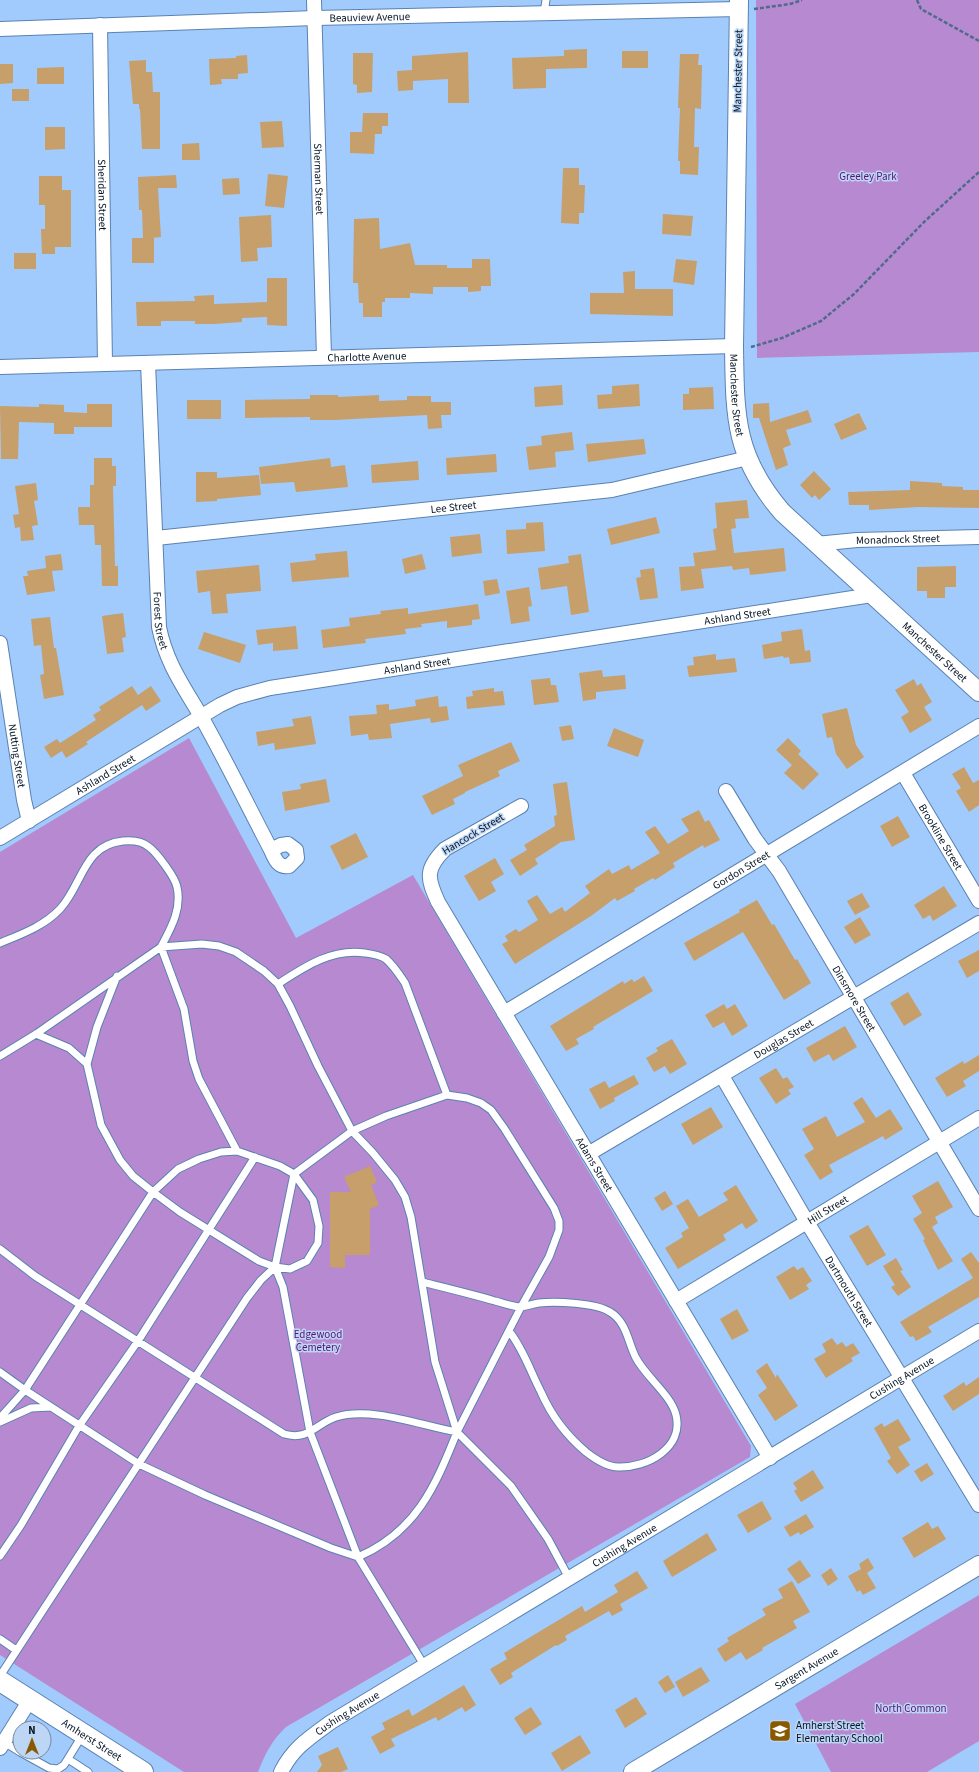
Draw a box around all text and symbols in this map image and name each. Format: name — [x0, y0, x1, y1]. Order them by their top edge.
street label: Beauview Avenue — [329, 8, 411, 25]
street label: Manchester Street — [730, 29, 746, 113]
street label: Sherman Street — [311, 143, 328, 215]
street label: Sheridan Street — [94, 159, 111, 231]
park label: Greeley Park — [839, 169, 897, 184]
street label: Charlotte Avenue — [327, 348, 407, 365]
street label: Manchester Street — [727, 354, 748, 438]
street label: Lee Street — [430, 497, 477, 517]
street label: Monadnock Street — [856, 530, 940, 548]
street label: Forest Street — [150, 591, 172, 652]
street label: Ashland Street — [703, 603, 772, 628]
street label: Manchester Street — [899, 618, 971, 686]
street label: Ashland Street — [383, 653, 452, 678]
street label: Nutting Street — [5, 723, 30, 789]
street label: Ashland Street — [73, 750, 138, 798]
street label: Brookline Street — [915, 801, 966, 873]
street label: Hancock Street — [439, 809, 507, 858]
street label: Gordon Street — [710, 847, 773, 893]
street label: Dinsmore Street — [829, 963, 880, 1034]
street label: Douglas Street — [751, 1015, 816, 1062]
street label: Adams Street — [572, 1134, 617, 1195]
street label: Hill Street — [804, 1191, 851, 1228]
street label: Dartmouth Street — [822, 1253, 877, 1330]
park label: Edgewood Cemetery — [294, 1327, 342, 1355]
street label: Cushing Avenue — [866, 1352, 937, 1403]
street label: Cushing Avenue — [589, 1519, 660, 1570]
street label: Sargent Avenue — [772, 1643, 842, 1693]
street label: Cushing Avenue — [312, 1687, 382, 1739]
park label: North Common — [875, 1701, 947, 1716]
street label: Amherst Street — [59, 1715, 125, 1764]
school or university icon: Amherst Street Elementary School — [767, 1718, 793, 1744]
place label: Amherst Street Elementary School — [796, 1718, 883, 1746]
north arrow — [12, 1720, 52, 1760]
text: N — [28, 1723, 36, 1738]

